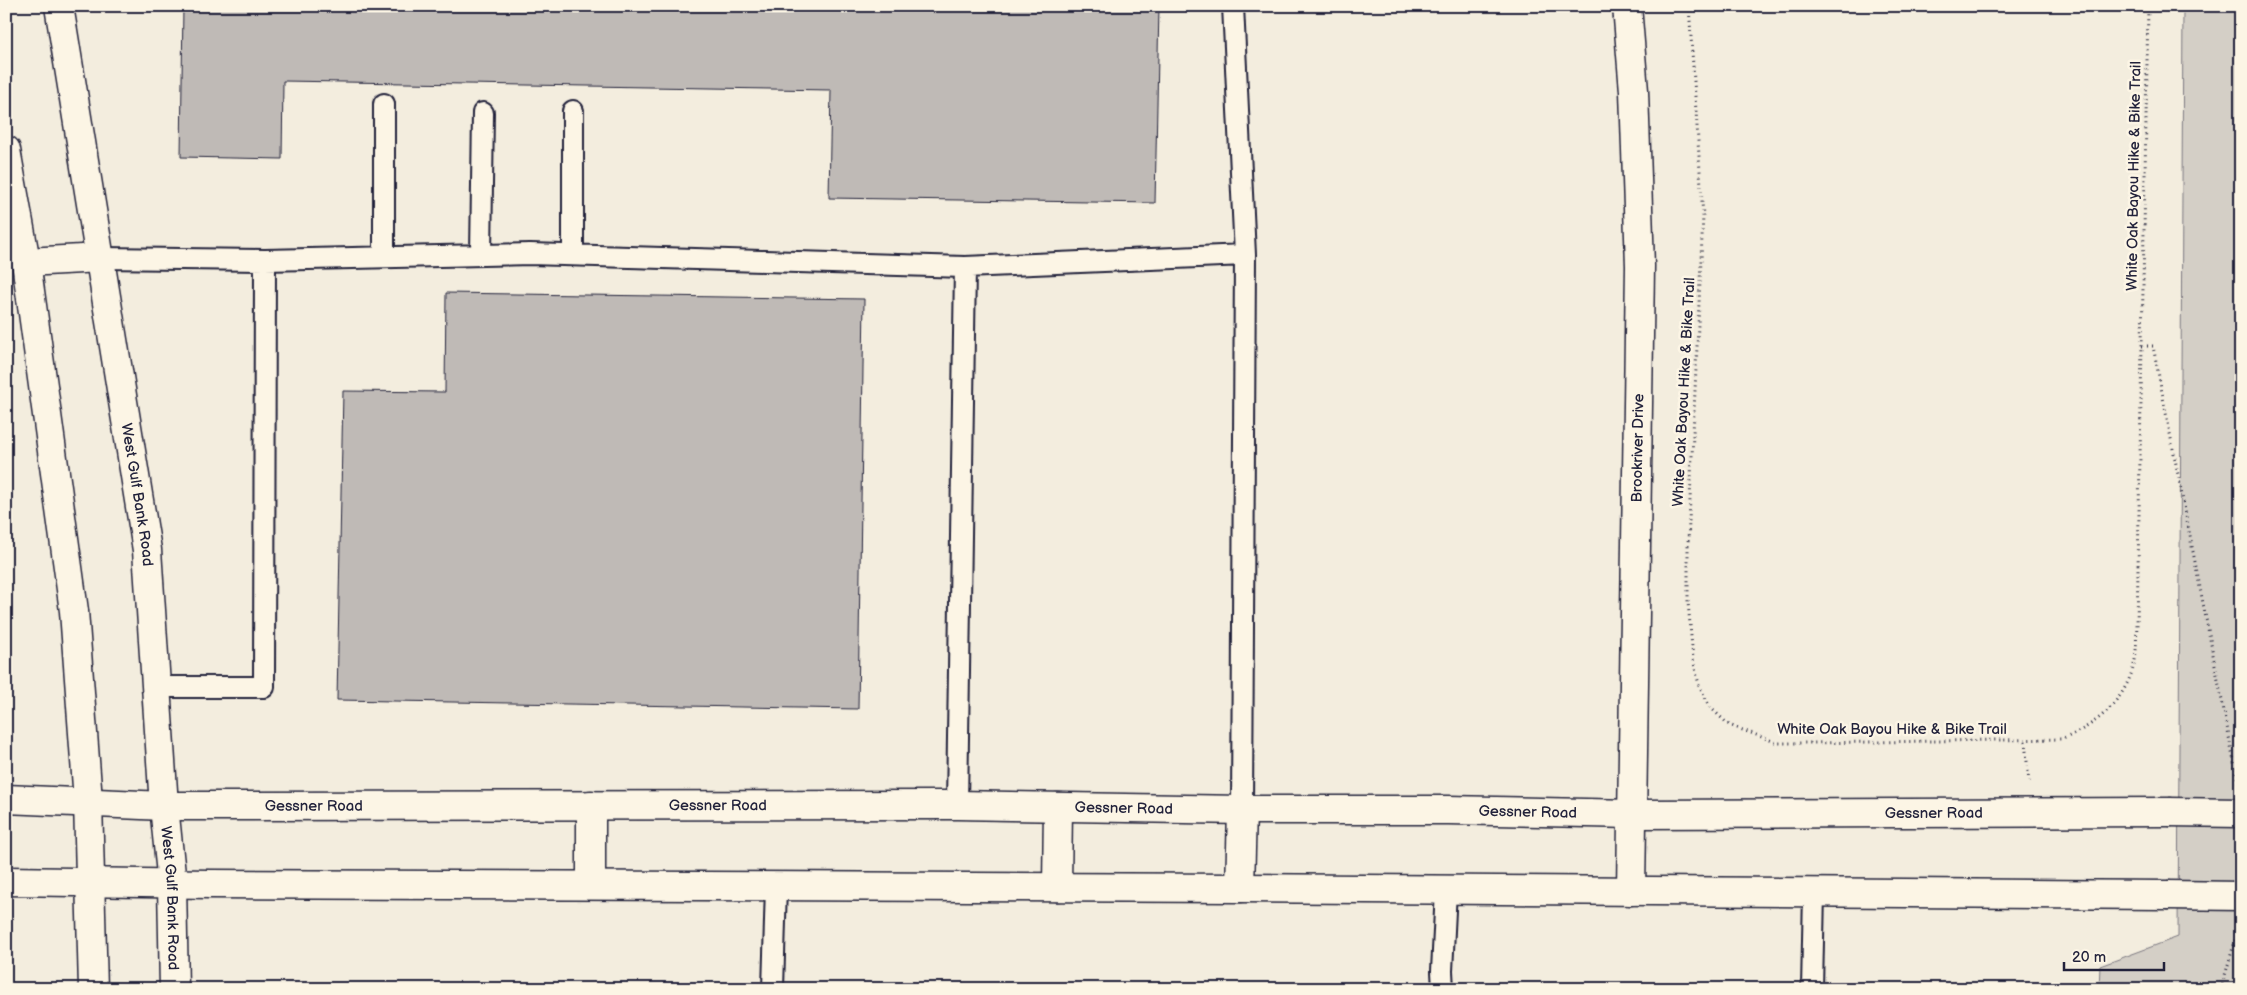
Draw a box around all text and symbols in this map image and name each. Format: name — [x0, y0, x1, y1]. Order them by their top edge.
street label: White Oak Bayou Hike & Bike Trail — [2122, 61, 2146, 291]
street label: White Oak Bayou Hike & Bike Trail — [1669, 277, 1699, 507]
street label: Brookriver Drive — [1628, 393, 1648, 503]
street label: West Gulf Bank Road — [117, 422, 158, 567]
street label: White Oak Bayou Hike & Bike Trail — [1777, 720, 2007, 739]
street label: Gessner Road — [265, 796, 363, 815]
street label: Gessner Road — [669, 796, 767, 815]
street label: Gessner Road — [1075, 798, 1173, 818]
street label: Gessner Road — [1478, 801, 1577, 822]
street label: Gessner Road — [1885, 803, 1983, 823]
street label: West Gulf Bank Road — [157, 825, 183, 970]
scale bar — [2064, 940, 2164, 972]
text: 20 m — [2072, 948, 2106, 967]

